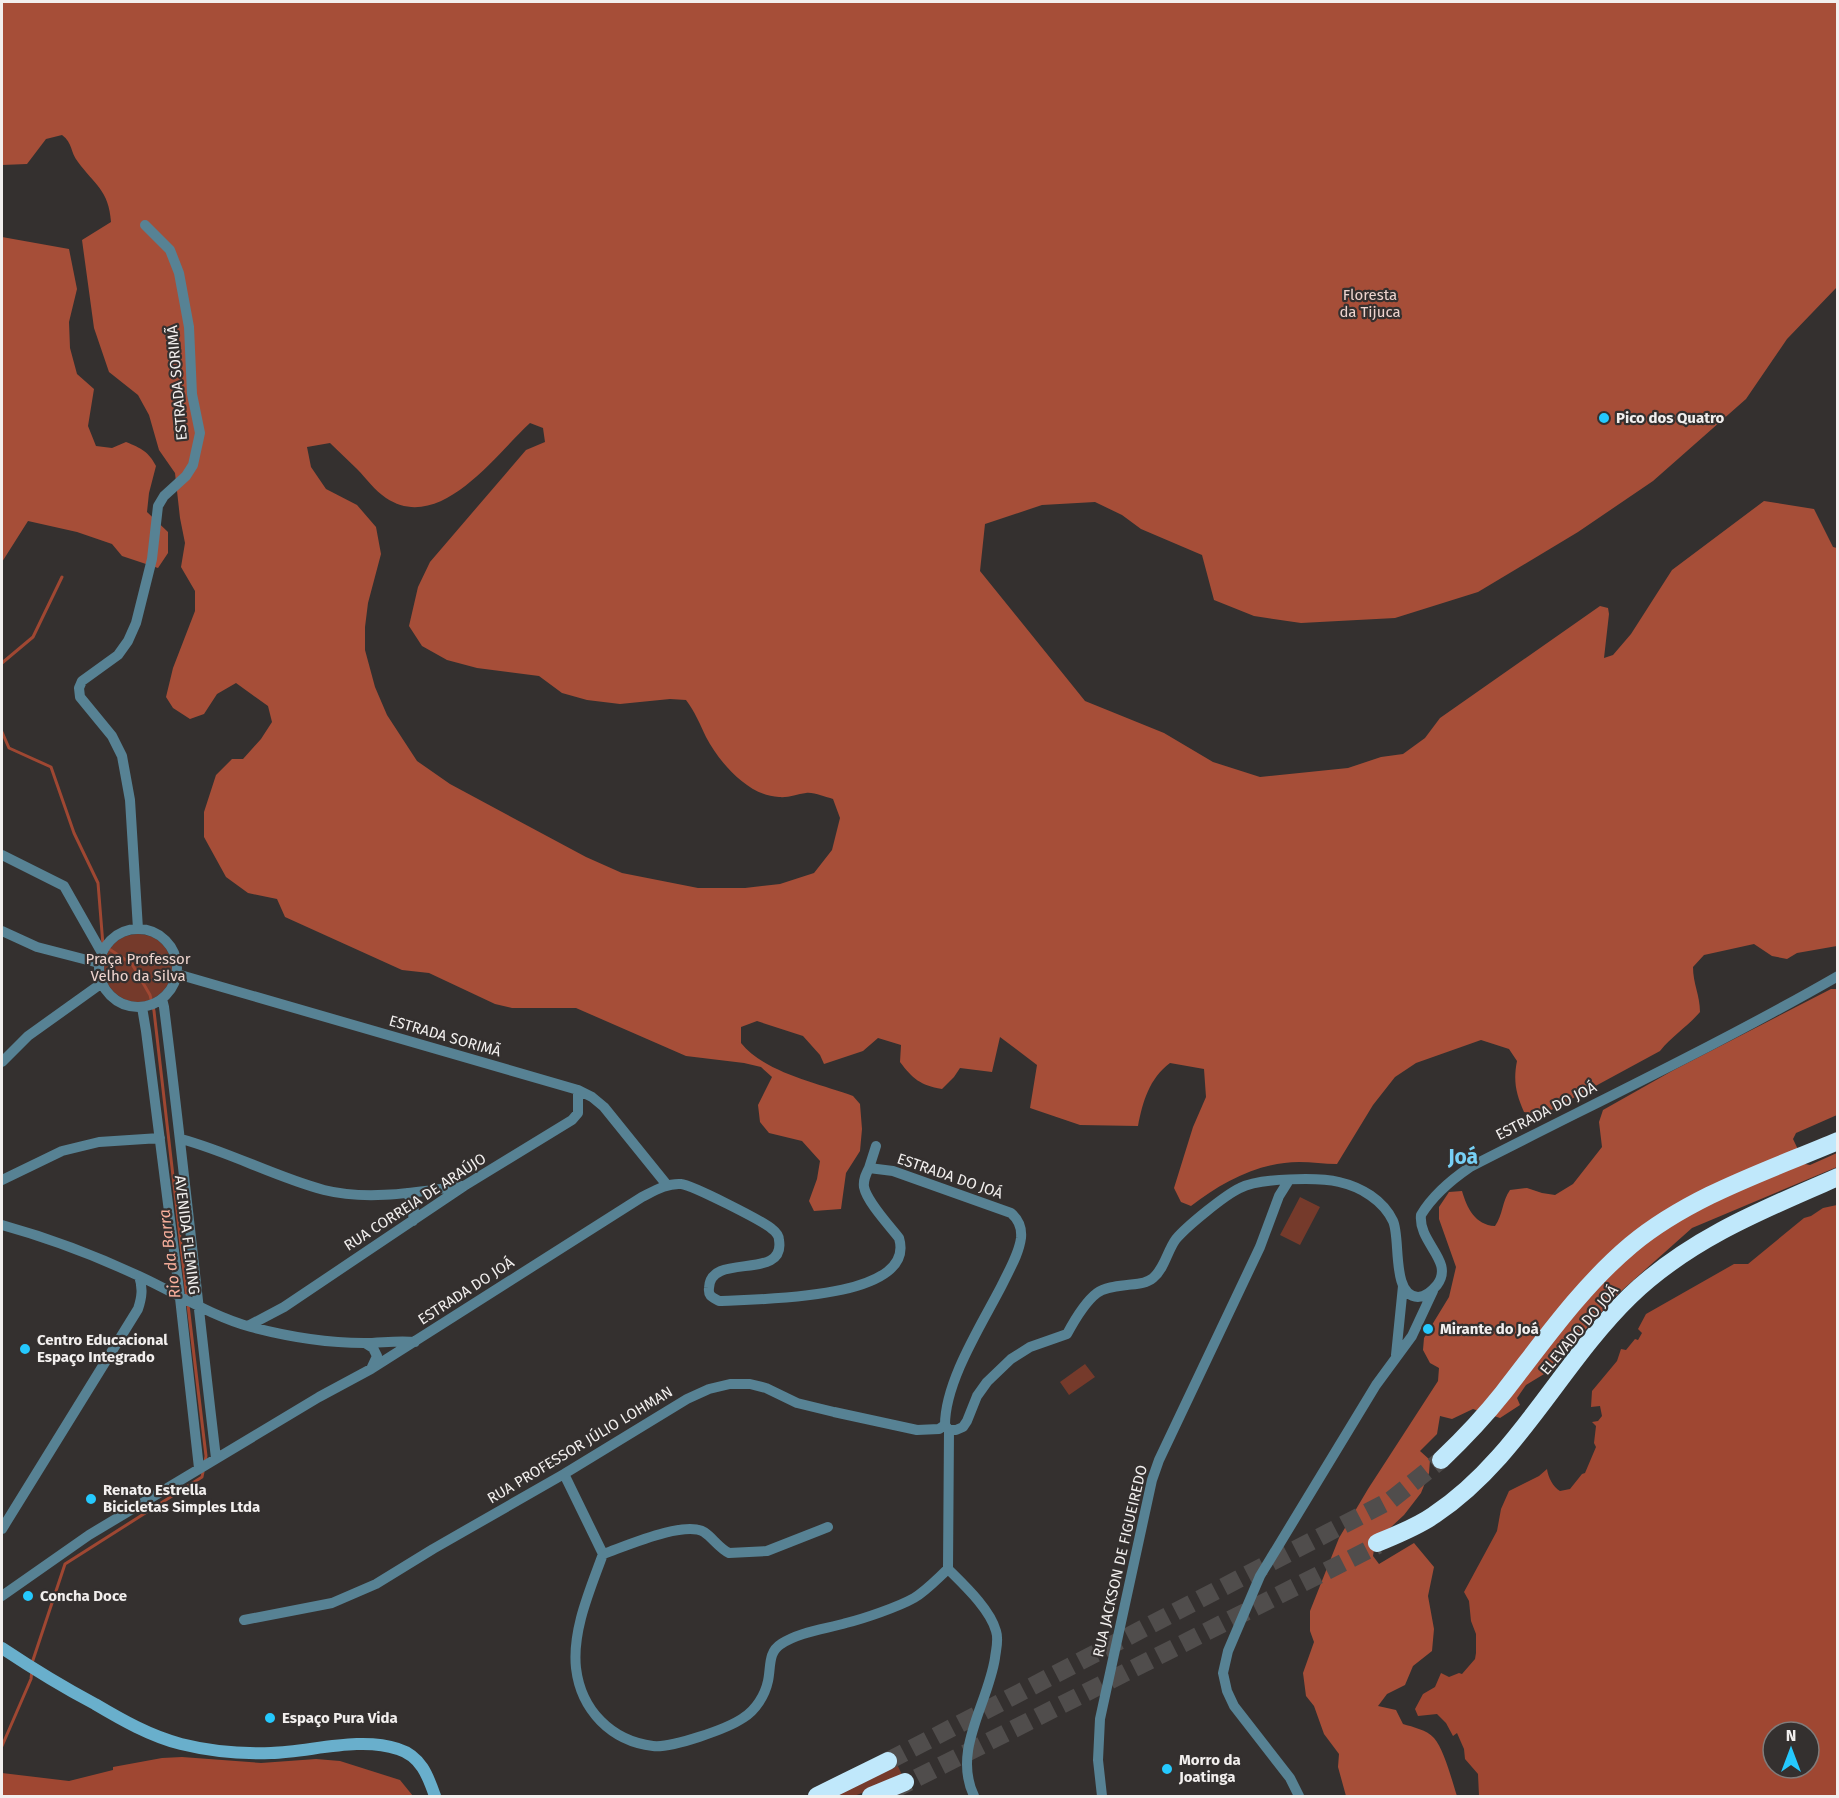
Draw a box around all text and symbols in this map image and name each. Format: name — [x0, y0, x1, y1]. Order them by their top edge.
park label: Floresta da Tijuca — [1339, 286, 1401, 321]
street label: ESTRADA SORIMÃ — [163, 324, 191, 441]
place label: Pico dos Quatro — [1616, 409, 1724, 427]
marker: Pico dos Quatro — [1597, 411, 1611, 425]
park label: Praça Professor Velho da Silva — [86, 950, 191, 985]
street label: ESTRADA SORIMÃ — [387, 1011, 503, 1061]
street label: ESTRADA DO JOÁ — [1493, 1078, 1600, 1144]
district label: Joá — [1447, 1144, 1478, 1170]
street label: RUA CORREIA DE ARAÚJO — [341, 1149, 489, 1255]
street label: ESTRADA DO JOÁ — [895, 1149, 1006, 1203]
street label: AVENIDA FLEMING — [171, 1174, 203, 1296]
water label: Rio da Barra — [155, 1208, 184, 1300]
street label: ESTRADA DO JOÁ — [415, 1253, 518, 1329]
street label: ELEVADO DO JOÁ — [1536, 1281, 1622, 1379]
place label: Mirante do Joá — [1440, 1320, 1539, 1338]
marker: Mirante do Joá — [1421, 1322, 1435, 1336]
place label: Centro Educacional Espaço Integrado — [37, 1331, 168, 1367]
marker: Centro Educacional Espaço Integrado — [18, 1342, 32, 1356]
street label: RUA PROFESSOR JÚLIO LOHMAN — [484, 1382, 676, 1508]
street label: RUA JACKSON DE FIGUEIREDO — [1089, 1463, 1151, 1659]
place label: Renato Estrella Bicicletas Simples Ltda — [103, 1481, 260, 1516]
marker: Renato Estrella Bicicletas Simples Ltda — [84, 1492, 98, 1506]
place label: Concha Doce — [40, 1587, 127, 1605]
marker: Concha Doce — [21, 1589, 35, 1603]
place label: Espaço Pura Vida — [282, 1709, 398, 1728]
marker: Espaço Pura Vida — [263, 1711, 277, 1725]
north arrow — [1761, 1720, 1821, 1780]
text: N — [1786, 1726, 1796, 1745]
place label: Morro da Joatinga — [1178, 1751, 1241, 1786]
marker: Morro da Joatinga — [1160, 1762, 1174, 1776]

